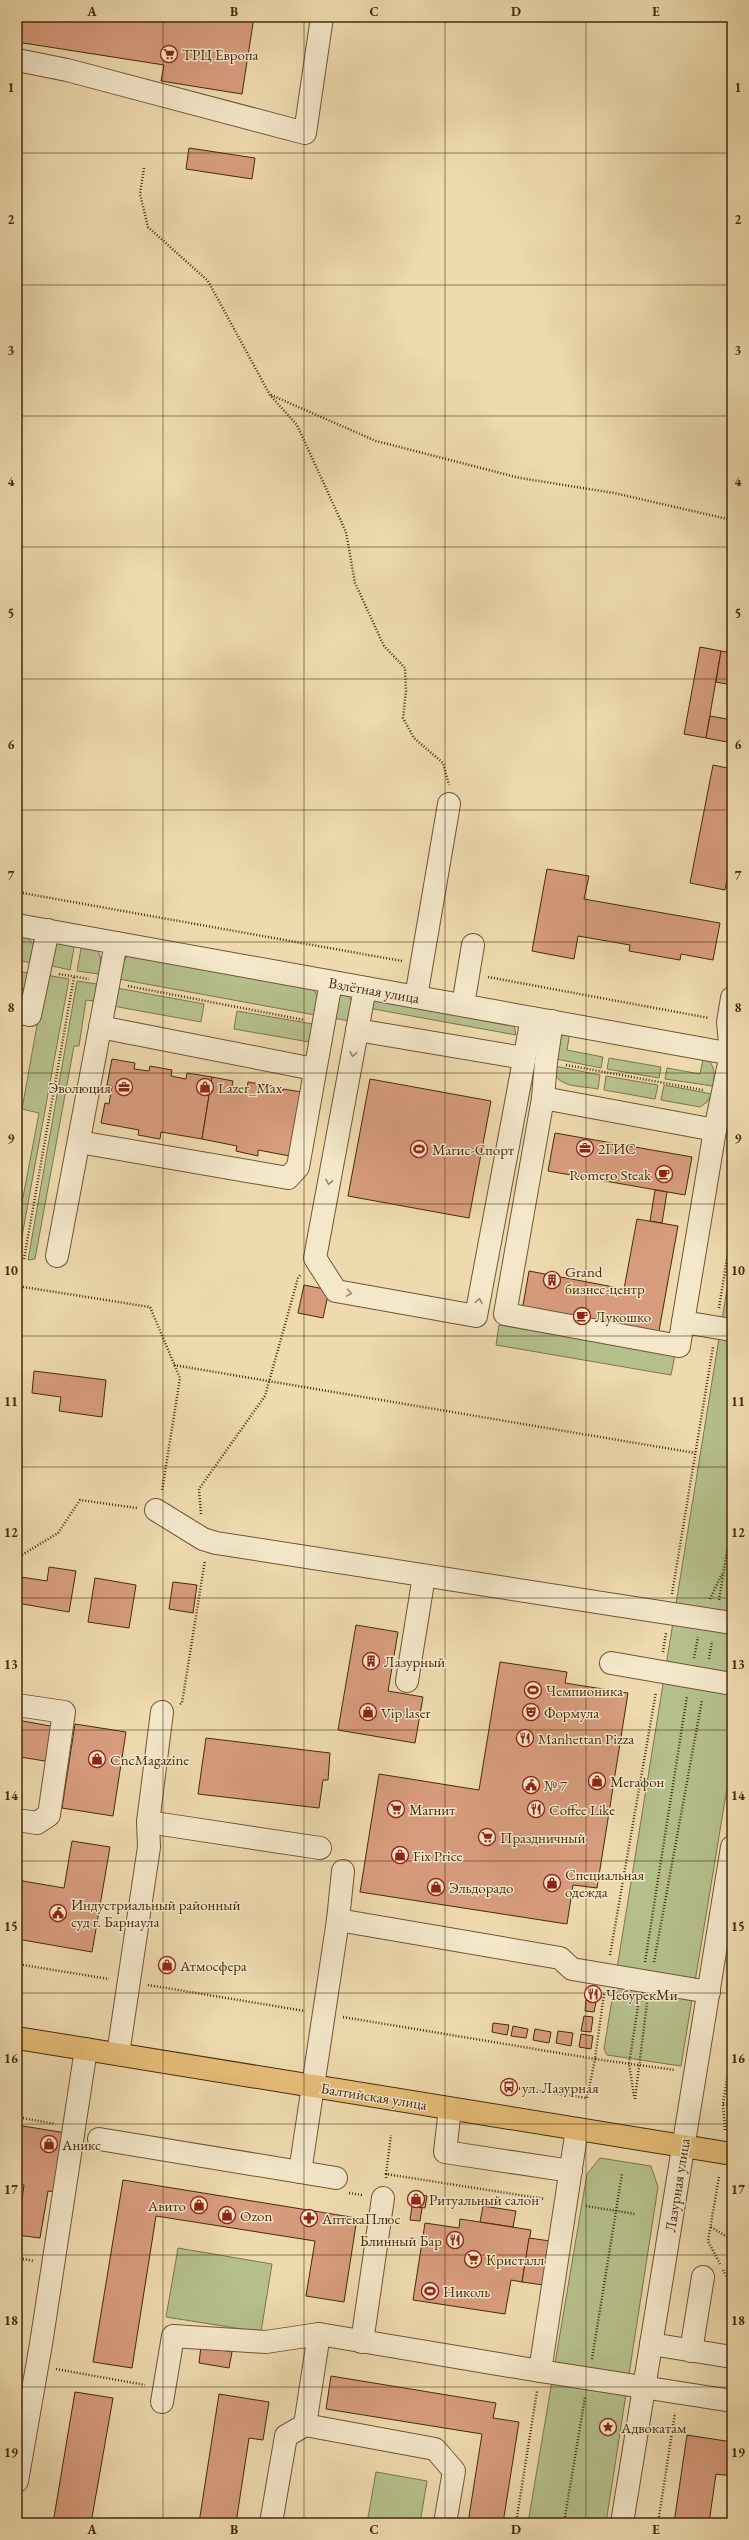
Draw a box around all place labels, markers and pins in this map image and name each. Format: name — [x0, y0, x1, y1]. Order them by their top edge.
supermarket icon: ТРЦ Европа — [159, 44, 179, 64]
place label: ТРЦ Европа — [182, 45, 259, 64]
office icon: Эволюция — [114, 1077, 134, 1097]
shop icon: Lazer_Max — [195, 1077, 215, 1097]
place label: Эволюция — [48, 1078, 111, 1097]
place label: Lazer_Max — [218, 1078, 283, 1097]
office icon: 2ГИС — [575, 1138, 595, 1158]
sports icon: Магис-Спорт — [409, 1139, 429, 1159]
place label: 2ГИС — [598, 1139, 636, 1158]
place label: Магис-Спорт — [432, 1140, 514, 1159]
cafe icon: Romero Steak — [654, 1164, 674, 1184]
place label: Romero Steak — [569, 1165, 652, 1184]
place label: Grand бизнес-центр — [565, 1262, 645, 1298]
building icon: Grand бизнес-центр — [542, 1270, 562, 1290]
cafe icon: Лукошко — [572, 1306, 592, 1326]
place label: Лукошко — [595, 1307, 651, 1326]
building icon: Лазурный — [361, 1651, 381, 1671]
place label: Лазурный — [384, 1652, 445, 1671]
sports icon: Чемпионика — [523, 1680, 543, 1700]
place label: Чемпионика — [546, 1681, 623, 1700]
shop icon: Vip laser — [358, 1702, 378, 1722]
theatre icon: Формула — [521, 1702, 541, 1722]
place label: Vip laser — [381, 1703, 431, 1722]
place label: Формула — [544, 1703, 599, 1722]
restaurant icon: Manhettan Pizza — [515, 1728, 535, 1748]
place label: Manhettan Pizza — [538, 1729, 634, 1748]
shop icon: CncMagazine — [87, 1749, 107, 1769]
place label: CncMagazine — [110, 1750, 189, 1769]
shop icon: Мегафон — [587, 1771, 607, 1791]
place label: Мегафон — [610, 1772, 665, 1791]
public building icon: № 7 — [521, 1775, 541, 1795]
place label: № 7 — [544, 1776, 568, 1795]
supermarket icon: Магнит — [386, 1799, 406, 1819]
restaurant icon: Coffee Like — [526, 1799, 546, 1819]
place label: Магнит — [409, 1800, 455, 1819]
place label: Coffee Like — [549, 1800, 615, 1819]
supermarket icon: Праздничный — [477, 1827, 497, 1847]
place label: Праздничный — [500, 1828, 586, 1847]
shop icon: Fix Price — [390, 1845, 410, 1865]
place label: Fix Price — [413, 1846, 463, 1865]
place label: Специальная одежда — [565, 1865, 645, 1901]
shop icon: Специальная одежда — [542, 1873, 562, 1893]
shop icon: Эльдорадо — [426, 1877, 446, 1897]
place label: Эльдорадо — [449, 1878, 513, 1897]
place label: Индустриальный районный суд г. Барнаула — [71, 1895, 240, 1931]
public building icon: Индустриальный районный суд г. Барнаула — [48, 1903, 68, 1923]
shop icon: Атмосфера — [157, 1955, 177, 1975]
place label: Атмосфера — [179, 1956, 247, 1975]
restaurant icon: ЧебурекМи — [583, 1984, 603, 2004]
place label: ЧебурекМи — [606, 1985, 678, 2004]
bus stop icon: ул. Лазурная — [499, 2077, 519, 2097]
place label: ул. Лазурная — [522, 2078, 599, 2097]
shop icon: Аникс — [39, 2134, 59, 2154]
place label: Аникс — [61, 2135, 101, 2154]
shop icon: Ритуальный салон — [406, 2189, 426, 2209]
place label: Ритуальный салон — [429, 2190, 539, 2209]
shop icon: Авито — [189, 2195, 209, 2215]
place label: Авито — [147, 2196, 186, 2215]
shop icon: Ozon — [217, 2205, 237, 2225]
place label: Ozon — [240, 2206, 273, 2225]
pharmacy icon: АптекаПлюс — [299, 2208, 319, 2228]
place label: АптекаПлюс — [321, 2209, 400, 2228]
restaurant icon: Блинный Бар — [445, 2230, 465, 2250]
place label: Блинный Бар — [360, 2231, 442, 2250]
supermarket icon: Кристалл — [463, 2249, 483, 2269]
place label: Кристалл — [486, 2250, 544, 2269]
sports icon: Николь — [420, 2281, 440, 2301]
place label: Николь — [443, 2282, 490, 2301]
place icon: Адвокатам — [598, 2417, 618, 2437]
place label: Адвокатам — [620, 2418, 687, 2437]

